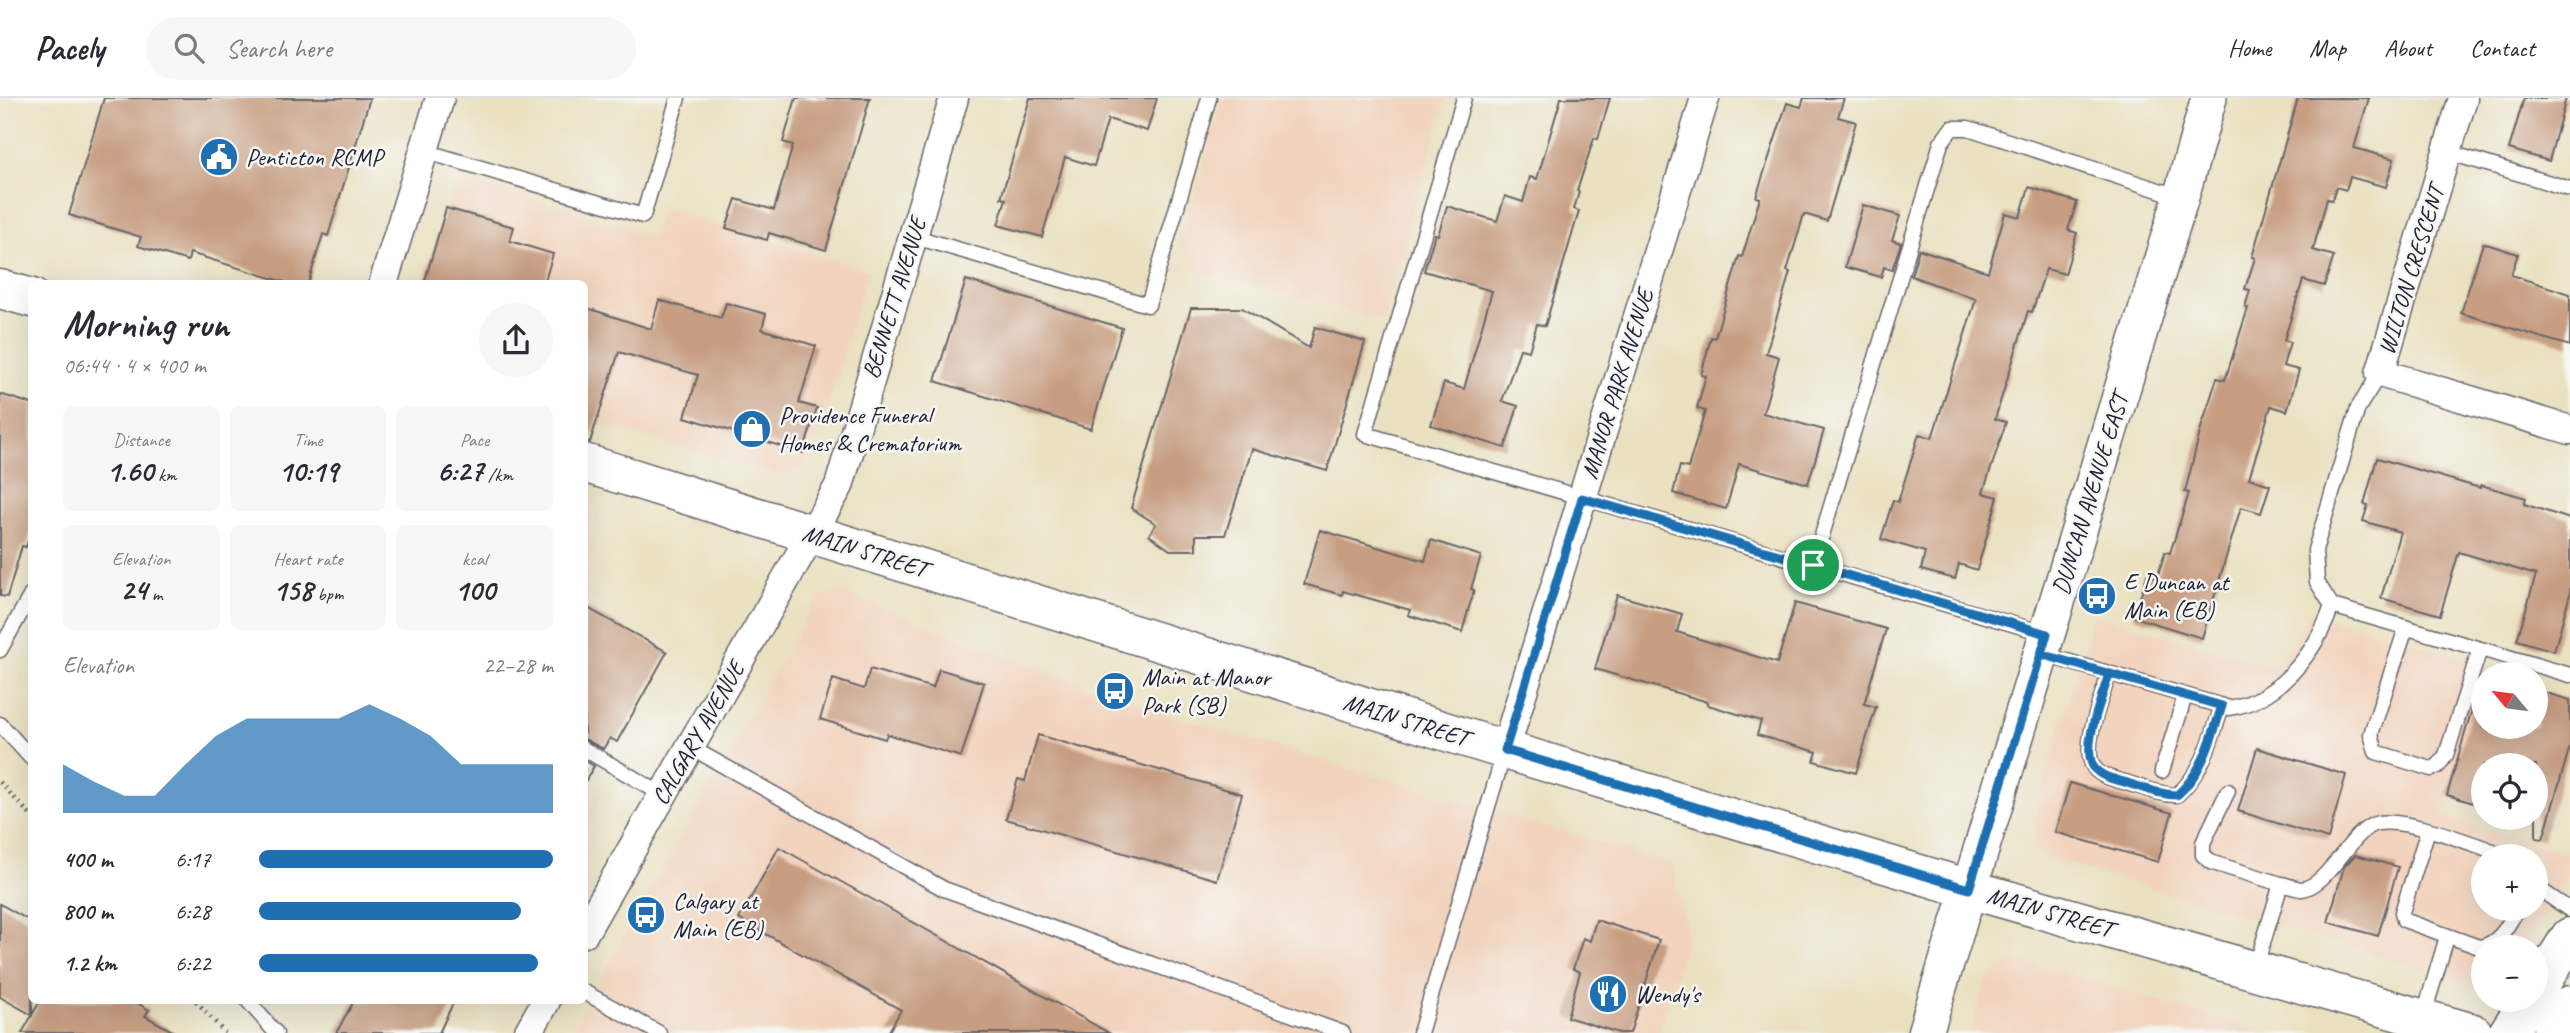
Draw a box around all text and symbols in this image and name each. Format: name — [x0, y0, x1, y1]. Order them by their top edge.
search box — [146, 17, 636, 80]
text: Pacely — [35, 27, 104, 69]
icon: search — [170, 29, 208, 67]
text: Search here — [226, 32, 332, 65]
text: Home — [2228, 33, 2271, 63]
text: Map — [2309, 33, 2346, 63]
text: About — [2384, 33, 2432, 63]
text: Contact — [2470, 33, 2535, 63]
public building icon: Penticton RCMP — [198, 136, 240, 178]
place label: Penticton RCMP — [246, 142, 386, 172]
street label: WILTON CRESCENT — [2371, 177, 2452, 358]
street label: BENNETT AVENUE — [855, 211, 934, 382]
street label: MANOR PARK AVENUE — [1574, 282, 1661, 482]
text: Morning run — [63, 301, 229, 348]
button: share — [479, 303, 553, 377]
text: 06:44 · 4 × 400 m — [63, 351, 206, 380]
street label: DUNCAN AVENUE EAST — [2045, 384, 2137, 598]
place label: Providence Funeral Homes & Crematorium — [779, 400, 962, 458]
shop icon: Providence Funeral Homes & Crematorium — [731, 408, 773, 450]
text: Distance — [113, 428, 170, 452]
text: Time — [293, 428, 323, 452]
text: Pace — [460, 428, 489, 452]
text: 1.60 — [106, 452, 153, 490]
text: 10:19 — [278, 452, 338, 490]
text: 6:27 — [436, 452, 483, 490]
text: km — [153, 463, 176, 487]
text: /km — [483, 463, 513, 487]
street label: MAIN STREET — [799, 518, 937, 586]
pin — [1783, 535, 1843, 595]
icon: arrive — [1794, 546, 1832, 584]
text: Elevation — [112, 547, 171, 571]
text: Heart rate — [273, 547, 343, 571]
text: kcal — [462, 547, 487, 571]
place label: E Duncan at Main (EB) — [2124, 567, 2231, 625]
text: 24 — [120, 571, 147, 609]
text: 158 — [273, 571, 313, 609]
text: 100 — [454, 571, 495, 609]
bus stop icon: E Duncan at Main (EB) — [2076, 575, 2118, 617]
text: m — [147, 582, 162, 606]
text: bpm — [313, 582, 343, 606]
text: Elevation — [63, 651, 134, 680]
text: 22–28 m — [483, 651, 553, 680]
street label: CALGARY AVENUE — [645, 653, 753, 810]
place label: Main at Manor Park (SB) — [1142, 662, 1272, 720]
north arrow — [2471, 662, 2548, 738]
map controls — [2471, 662, 2548, 1012]
bus stop icon: Main at Manor Park (SB) — [1094, 670, 1136, 712]
street label: MAIN STREET — [1340, 687, 1478, 755]
button: locate — [2471, 753, 2548, 830]
button: + — [2471, 844, 2548, 921]
text: 400 m — [63, 845, 113, 874]
text: 6:17 — [175, 845, 211, 874]
street label: MAIN STREET — [1984, 880, 2122, 946]
place label: Calgary at Main (EB) — [673, 886, 764, 944]
bus stop icon: Calgary at Main (EB) — [625, 894, 667, 936]
text: 800 m — [63, 897, 113, 926]
text: 6:28 — [175, 897, 211, 926]
button: − — [2471, 935, 2548, 1012]
text: 1.2 km — [63, 949, 117, 978]
text: 6:22 — [175, 949, 211, 978]
restaurant icon: Wendy's — [1587, 973, 1629, 1015]
place label: Wendy's — [1635, 979, 1703, 1009]

